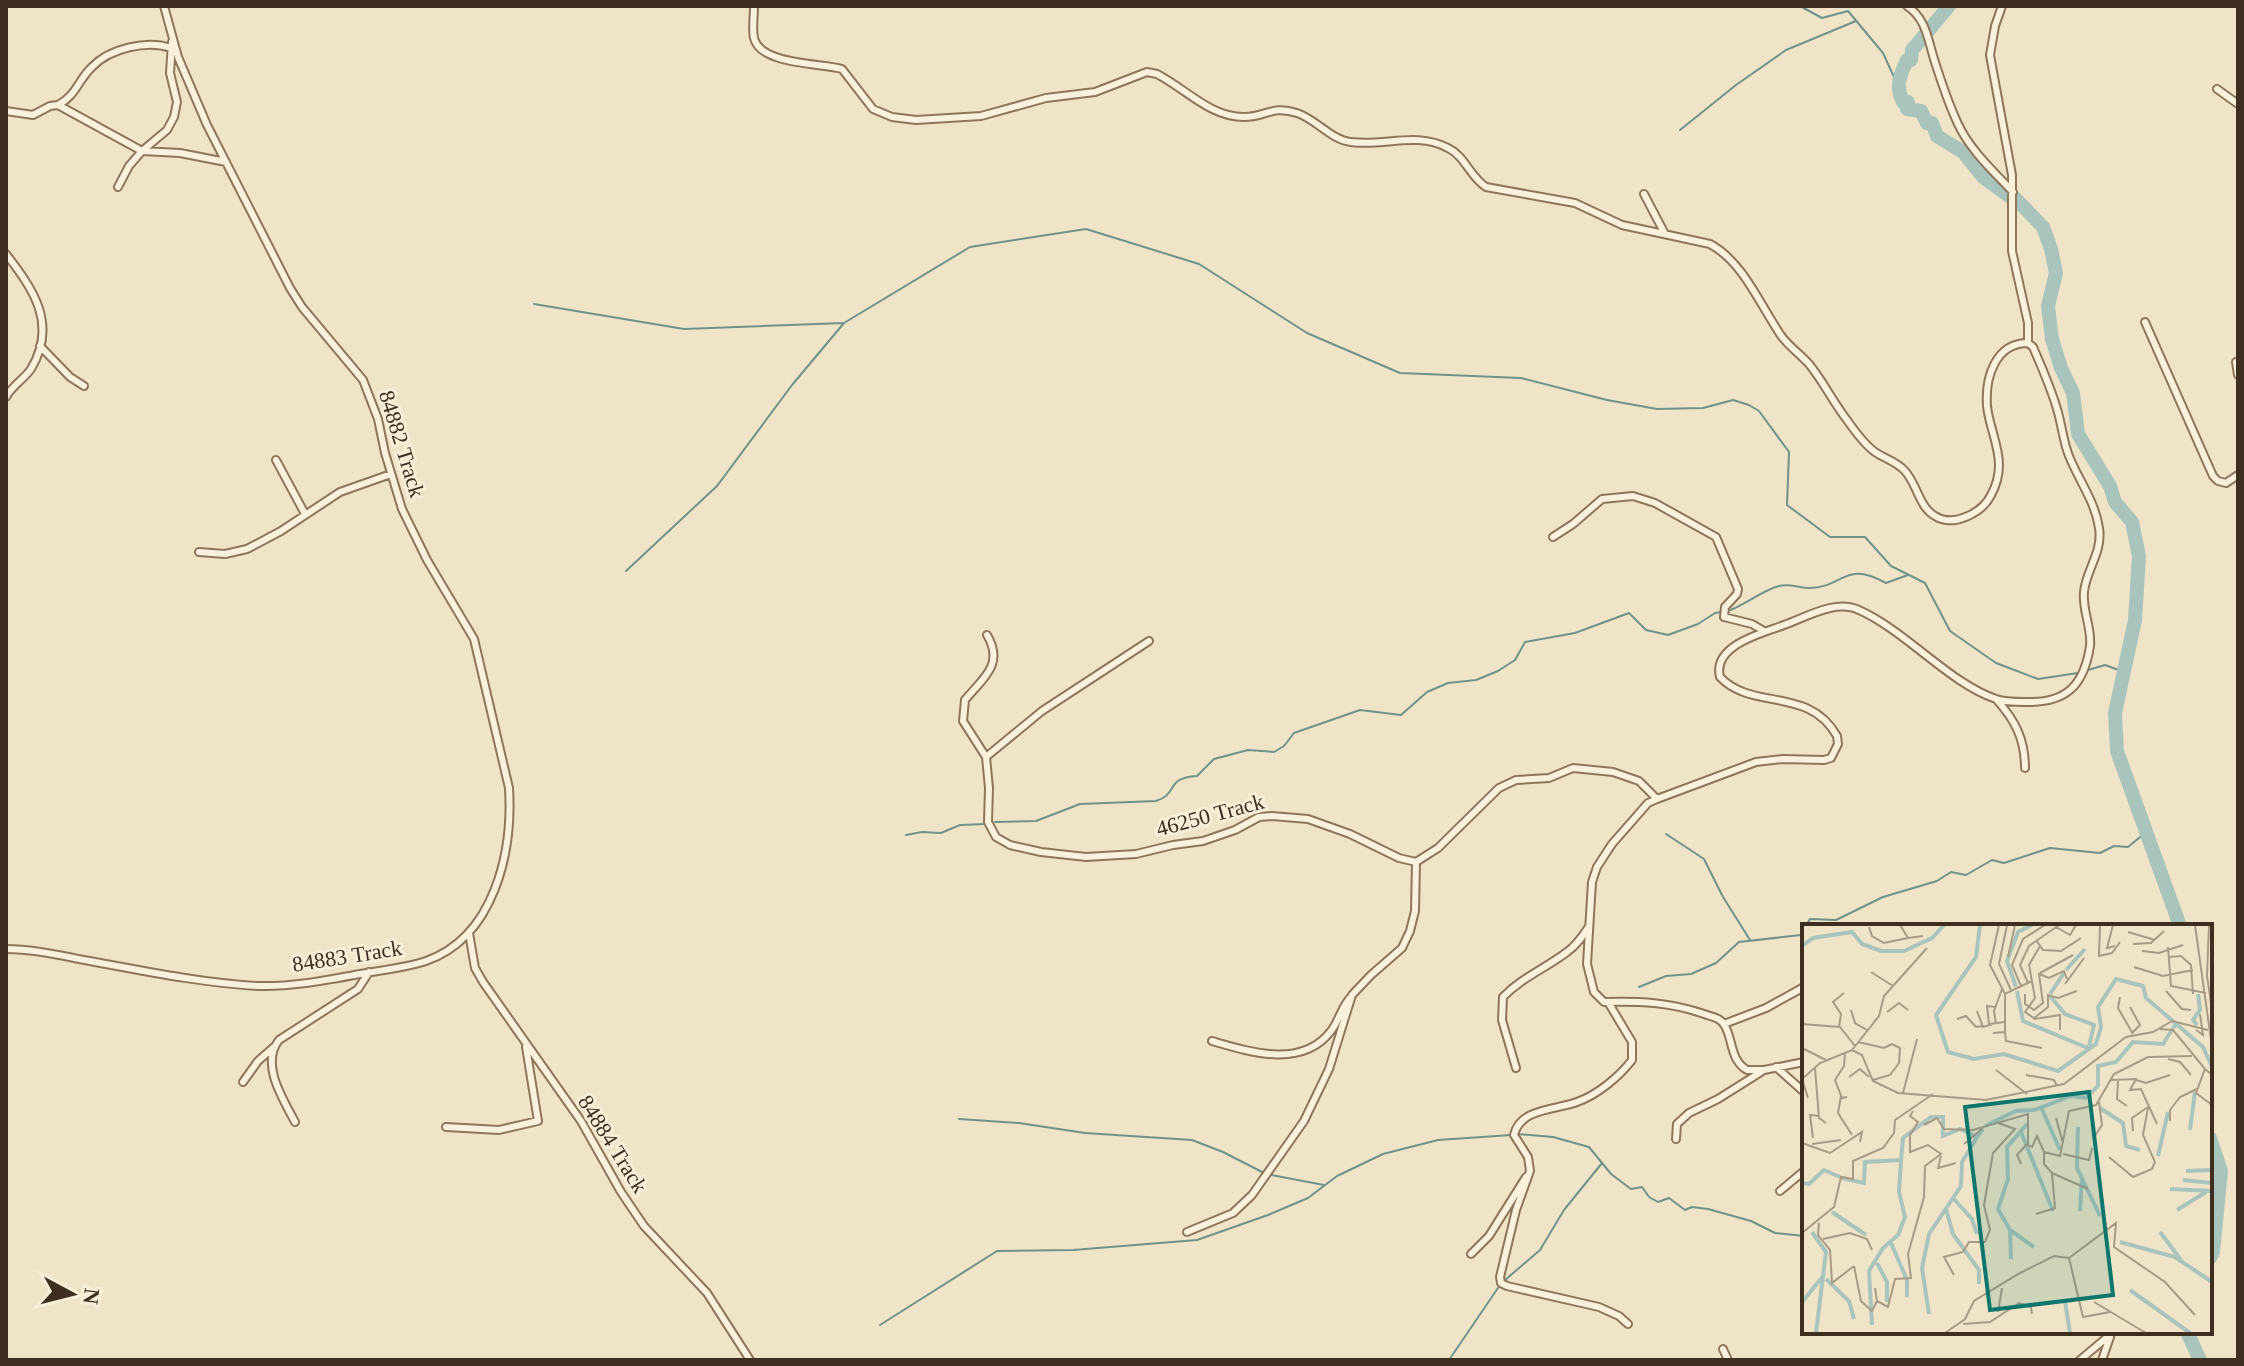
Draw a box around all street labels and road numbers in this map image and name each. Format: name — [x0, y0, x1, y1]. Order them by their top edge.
street label: 84882 Track — [374, 387, 430, 501]
street label: 46250 Track — [1153, 789, 1267, 841]
street label: 84883 Track — [290, 935, 404, 977]
street label: 84884 Track — [573, 1090, 653, 1198]

